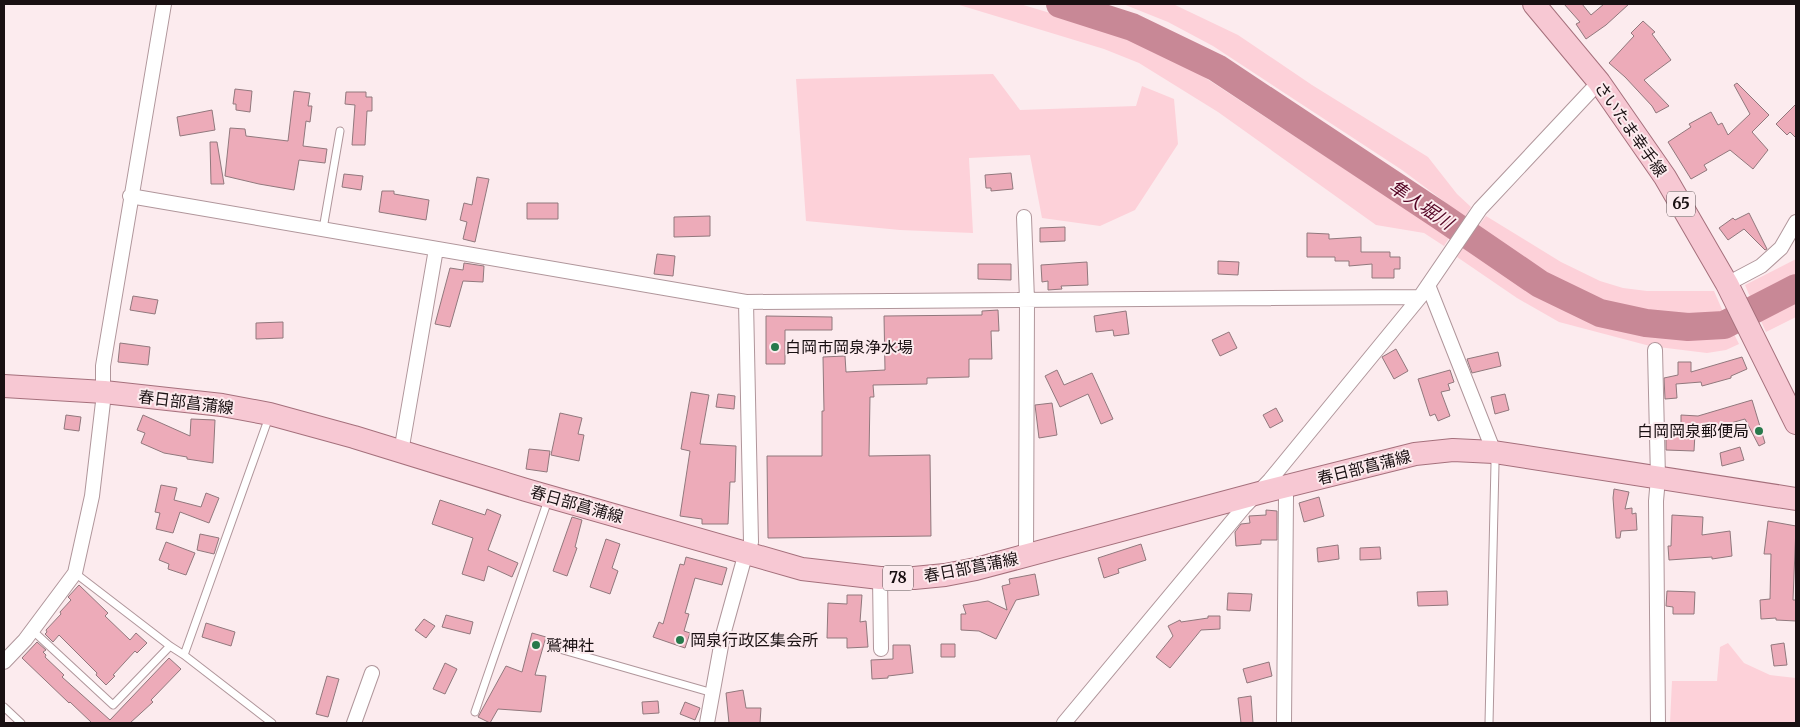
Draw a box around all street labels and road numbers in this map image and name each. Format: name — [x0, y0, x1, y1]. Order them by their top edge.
street label: さいたま幸手線 — [1591, 78, 1671, 180]
road number: 65 — [1667, 192, 1695, 216]
street label: 春日部菖蒲線 — [137, 386, 235, 418]
street label: 春日部菖蒲線 — [1315, 446, 1413, 488]
street label: 春日部菖蒲線 — [528, 481, 626, 527]
street label: 春日部菖蒲線 — [922, 548, 1020, 586]
road number: 78 — [883, 566, 913, 590]

